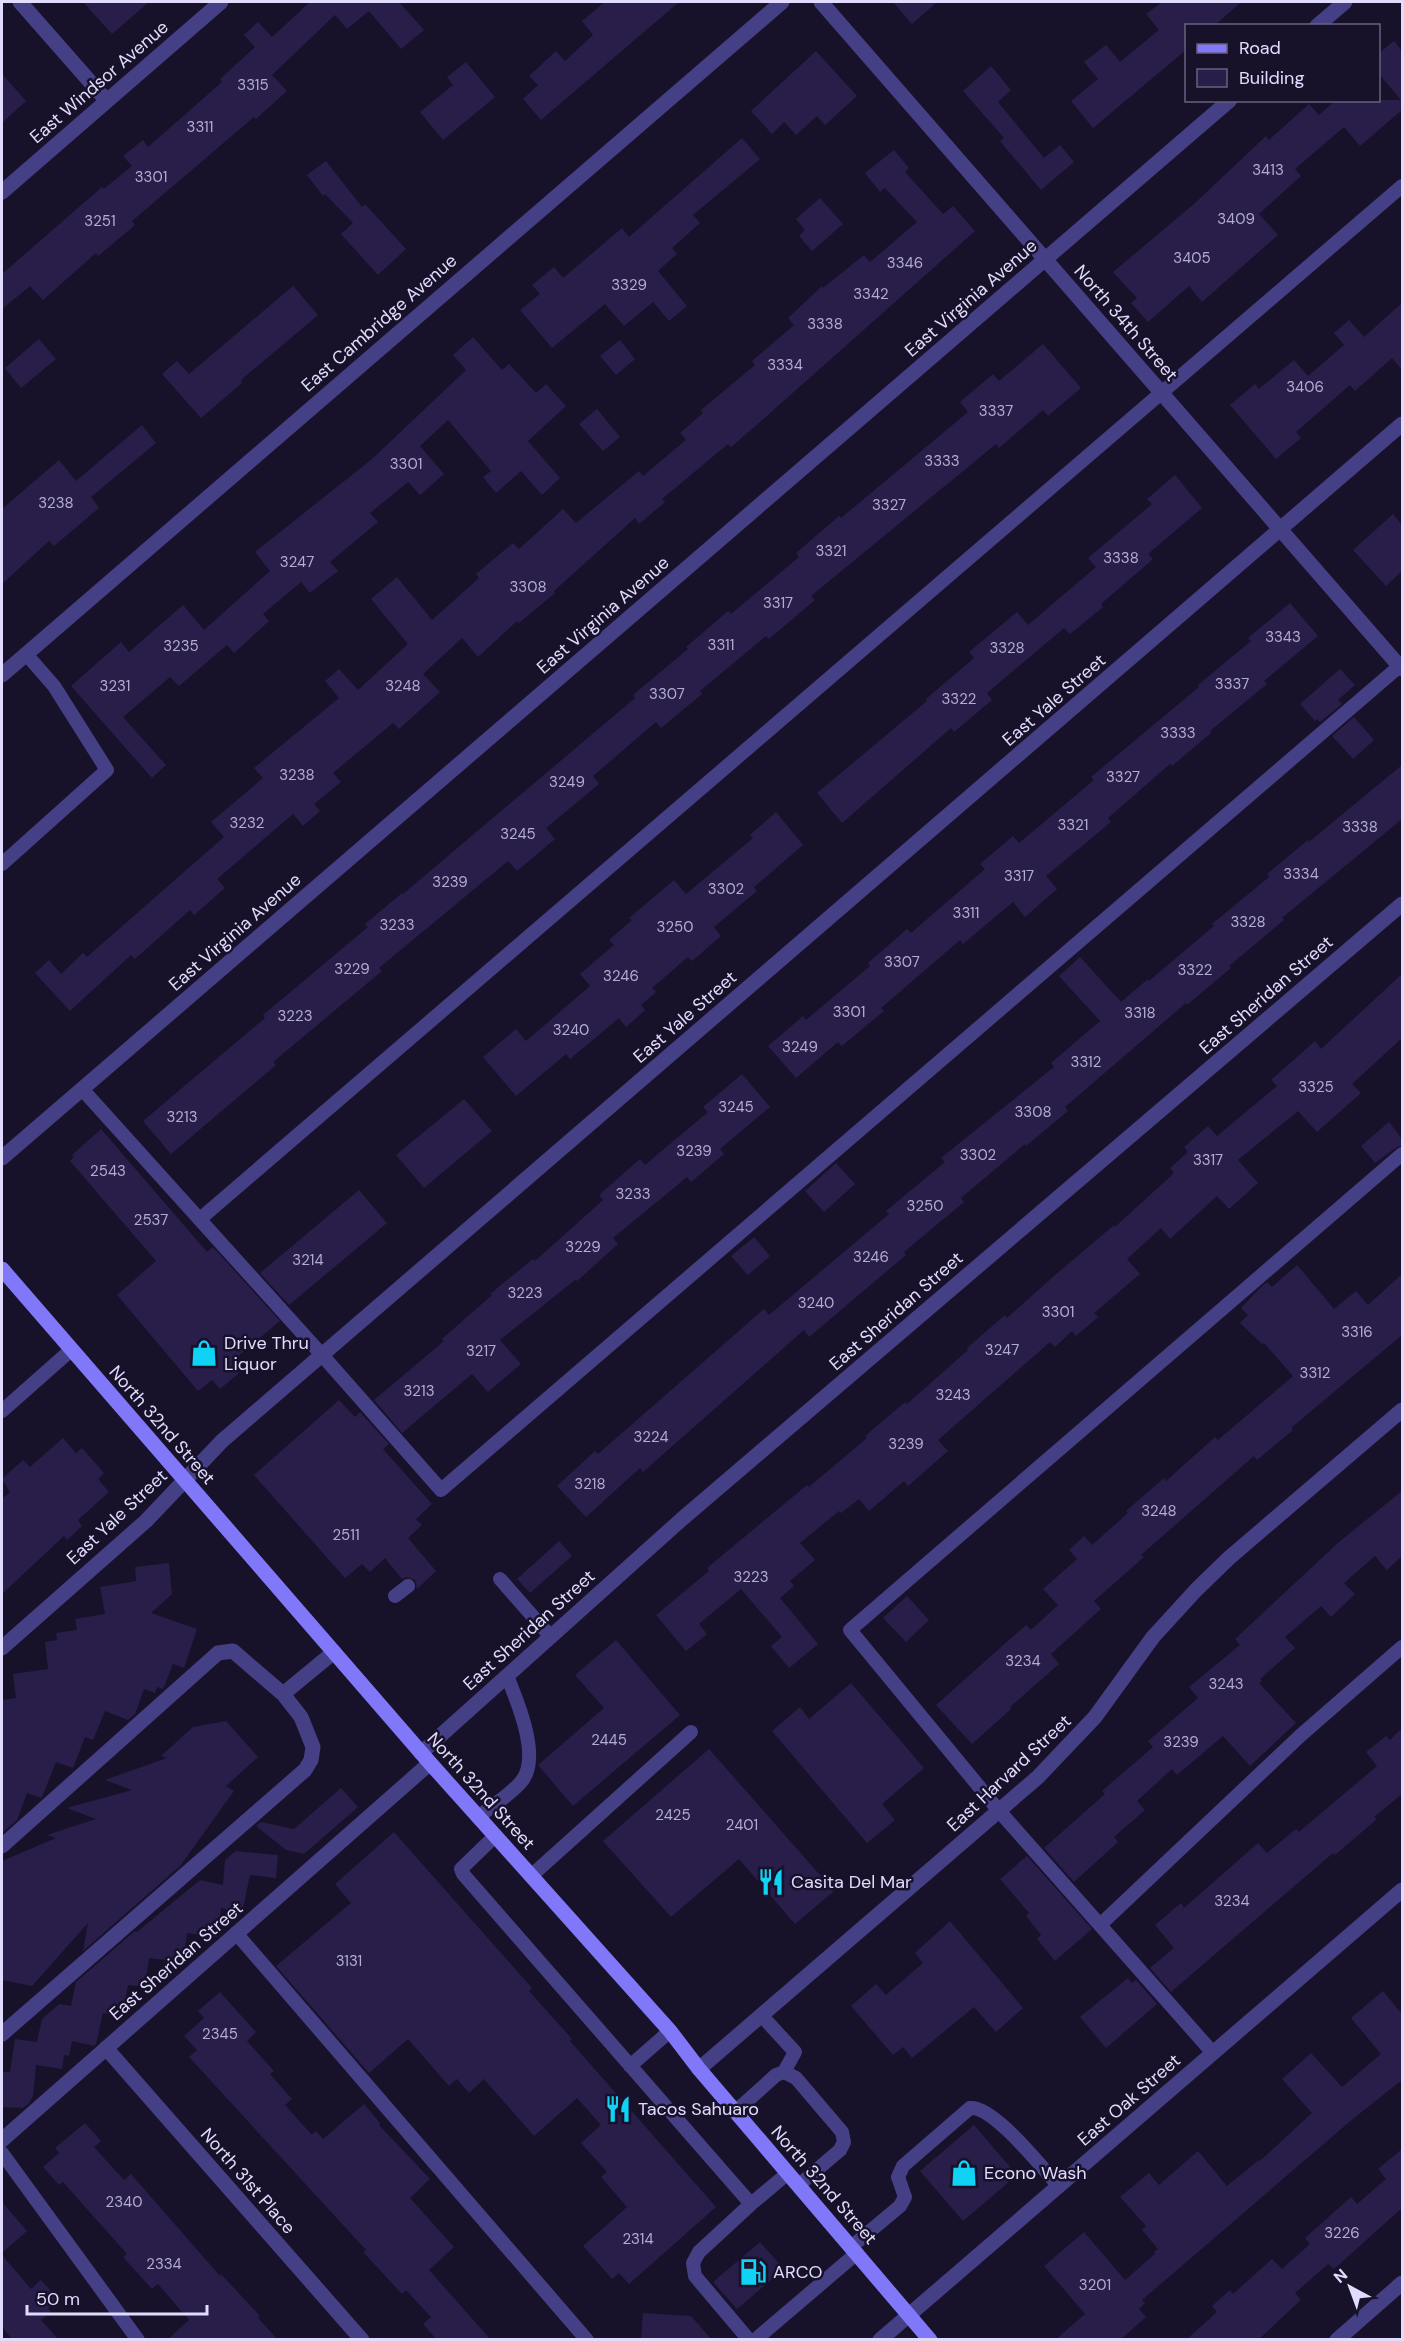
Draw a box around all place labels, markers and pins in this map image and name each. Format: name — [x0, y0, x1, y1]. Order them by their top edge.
place label: Drive Thru Liquor — [224, 1331, 309, 1376]
shop icon: Drive Thru Liquor — [189, 1338, 219, 1368]
restaurant icon: Casita Del Mar — [756, 1867, 786, 1897]
place label: Casita Del Mar — [791, 1870, 912, 1894]
restaurant icon: Tacos Sahuaro — [603, 2094, 633, 2124]
place label: Tacos Sahuaro — [638, 2097, 759, 2121]
shop icon: Econo Wash — [949, 2158, 979, 2188]
place label: Econo Wash — [984, 2161, 1087, 2185]
fuel station icon: ARCO — [738, 2257, 768, 2287]
place label: ARCO — [773, 2260, 823, 2284]

